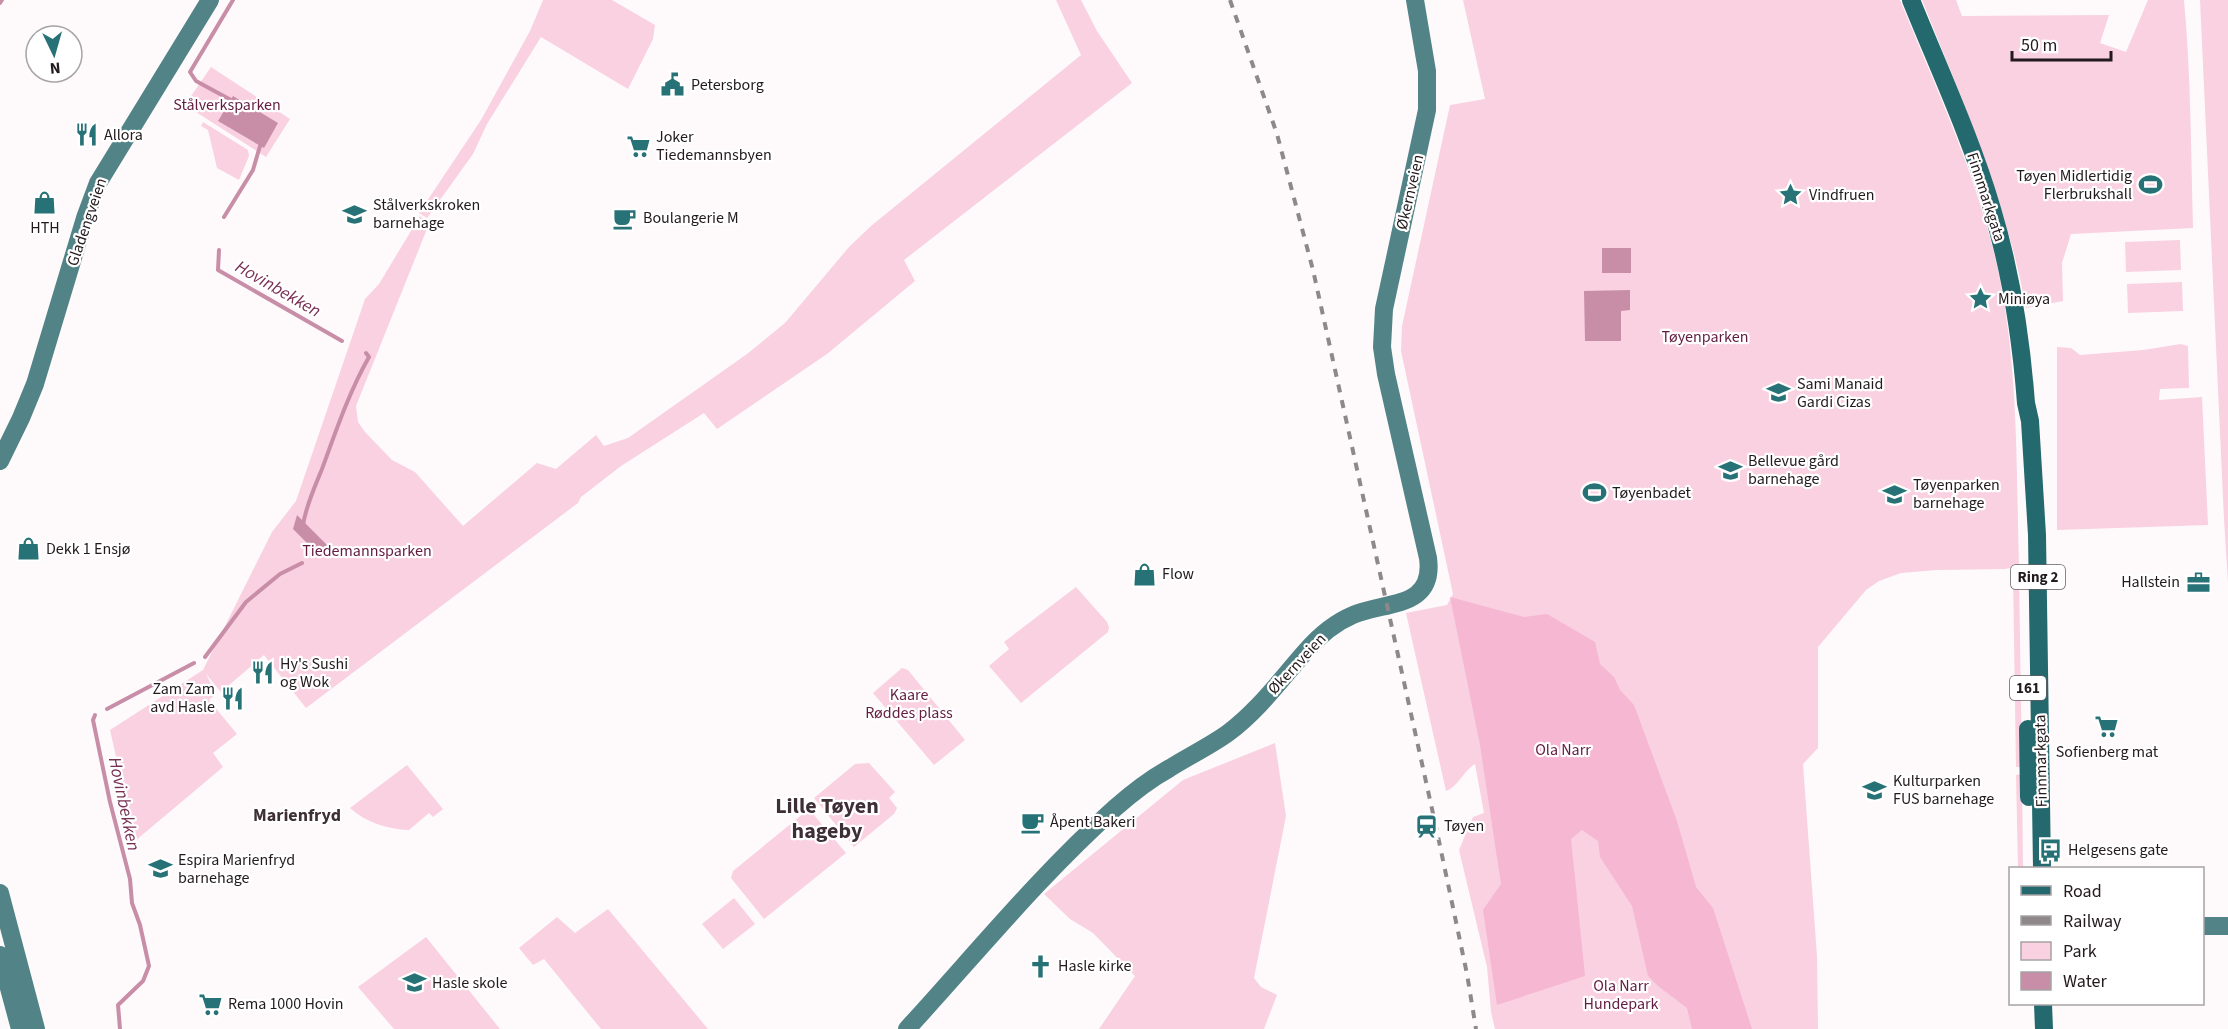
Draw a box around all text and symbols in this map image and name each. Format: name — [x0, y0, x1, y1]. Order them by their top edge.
north arrow — [24, 24, 84, 84]
scale bar — [2012, 24, 2111, 62]
text: 50 m — [2021, 33, 2057, 58]
text: N — [49, 57, 61, 79]
public building icon: Petersborg — [660, 72, 686, 98]
place label: Petersborg — [691, 74, 764, 96]
park label: Stålverksparken — [173, 94, 281, 116]
restaurant icon: Allora — [73, 122, 99, 148]
place label: Allora — [104, 124, 143, 146]
place label: Joker Tiedemannsbyen — [656, 126, 772, 166]
supermarket icon: Joker Tiedemannsbyen — [625, 133, 651, 159]
street label: Finnmarkgata — [1961, 149, 2011, 245]
street label: Økernveien — [1391, 152, 1429, 232]
place label: Tøyen Midlertidig Flerbrukshall — [2016, 165, 2132, 205]
sports icon: Tøyen Midlertidig Flerbrukshall — [2137, 172, 2163, 198]
street label: Gladengveien — [62, 175, 112, 269]
place icon: Vindfruen — [1778, 182, 1804, 208]
place label: Vindfruen — [1809, 184, 1874, 206]
shop icon: HTH — [32, 190, 58, 216]
place label: Stålverkskroken barnehage — [373, 194, 480, 234]
school or university icon: Stålverkskroken barnehage — [342, 201, 368, 227]
cafe icon: Boulangerie M — [612, 205, 638, 231]
place label: Boulangerie M — [643, 207, 739, 229]
place label: HTH — [30, 217, 60, 239]
water label: Hovinbekken — [231, 254, 325, 324]
place icon: Miniøya — [1967, 286, 1993, 312]
place label: Miniøya — [1998, 288, 2050, 310]
park label: Tøyenparken — [1662, 326, 1748, 348]
place label: Sami Manaid Gardi Cizas — [1797, 373, 1883, 413]
school or university icon: Sami Manaid Gardi Cizas — [1766, 380, 1792, 406]
place label: Bellevue gård barnehage — [1748, 450, 1839, 490]
school or university icon: Bellevue gård barnehage — [1717, 457, 1743, 483]
place label: Tøyenparken barnehage — [1913, 474, 2000, 514]
sports icon: Tøyenbadet — [1581, 480, 1607, 506]
school or university icon: Tøyenparken barnehage — [1882, 481, 1908, 507]
place label: Tøyenbadet — [1612, 482, 1692, 504]
shop icon: Dekk 1 Ensjø — [15, 536, 41, 562]
place label: Dekk 1 Ensjø — [46, 538, 131, 560]
park label: Tiedemannsparken — [302, 540, 432, 562]
shop icon: Flow — [1131, 561, 1157, 587]
place label: Flow — [1162, 563, 1195, 585]
road number: Ring 2 — [2011, 565, 2065, 589]
office icon: Hallstein — [2185, 569, 2211, 595]
place label: Hallstein — [2121, 571, 2180, 593]
street label: Økernveien — [1263, 629, 1331, 699]
place label: Hy's Sushi og Wok — [280, 653, 348, 693]
restaurant icon: Hy's Sushi og Wok — [249, 660, 275, 686]
road number: 161 — [2010, 676, 2046, 700]
place label: Zam Zam avd Hasle — [150, 678, 215, 718]
park label: Kaare Røddes plass — [865, 684, 953, 724]
restaurant icon: Zam Zam avd Hasle — [220, 685, 246, 711]
street label: Finnmarkgata — [2029, 714, 2053, 808]
supermarket icon: Sofienberg mat — [2094, 714, 2120, 740]
park label: Ola Narr — [1535, 739, 1591, 761]
place label: Sofienberg mat — [2056, 741, 2159, 763]
water label: Hovinbekken — [102, 755, 146, 853]
place label: Kulturparken FUS barnehage — [1893, 770, 1994, 810]
school or university icon: Kulturparken FUS barnehage — [1862, 777, 1888, 803]
district label: Lille Tøyen hageby — [775, 790, 879, 847]
district label: Marienfryd — [253, 803, 341, 828]
cafe icon: Åpent Bakeri — [1019, 809, 1045, 835]
place label: Åpent Bakeri — [1050, 811, 1135, 833]
station icon: Tøyen — [1413, 813, 1439, 839]
place label: Tøyen — [1444, 815, 1484, 837]
bus stop icon: Helgesens gate — [2037, 837, 2063, 863]
place label: Helgesens gate — [2068, 839, 2168, 861]
place label: Espira Marienfryd barnehage — [178, 849, 295, 889]
school or university icon: Espira Marienfryd barnehage — [147, 856, 173, 882]
legend — [2009, 867, 2204, 1005]
text: Road — [2063, 879, 2102, 904]
text: Railway — [2063, 909, 2122, 934]
text: Park — [2063, 939, 2097, 964]
church icon: Hasle kirke — [1027, 953, 1053, 979]
place label: Hasle kirke — [1058, 955, 1131, 977]
text: Water — [2063, 969, 2107, 994]
school or university icon: Hasle skole — [401, 970, 427, 996]
place label: Hasle skole — [432, 972, 508, 994]
park label: Ola Narr Hundepark — [1584, 975, 1659, 1015]
supermarket icon: Rema 1000 Hovin — [197, 991, 223, 1017]
place label: Rema 1000 Hovin — [228, 993, 344, 1015]

